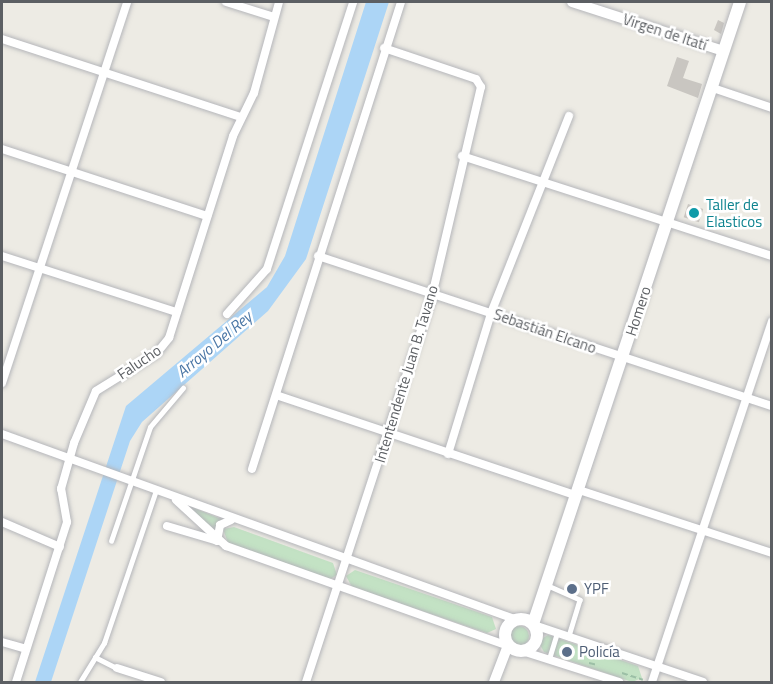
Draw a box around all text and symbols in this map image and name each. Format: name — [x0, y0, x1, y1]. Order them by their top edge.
street label: Virgen de Itatí — [621, 10, 709, 54]
place label: Taller de Elasticos — [706, 195, 762, 230]
marker: Taller de Elasticos — [687, 206, 701, 220]
street label: Intentendente Juan B. Tavano — [370, 283, 442, 465]
street label: Homero — [622, 284, 654, 338]
street label: Sebastián Elcano — [491, 305, 599, 357]
water label: Arroyo Del Rey — [172, 307, 256, 381]
street label: Falucho — [114, 341, 164, 383]
place label: YPF — [584, 580, 609, 598]
marker: YPF — [565, 582, 579, 596]
place label: Policía — [579, 643, 620, 661]
marker: Policía — [560, 645, 574, 659]

